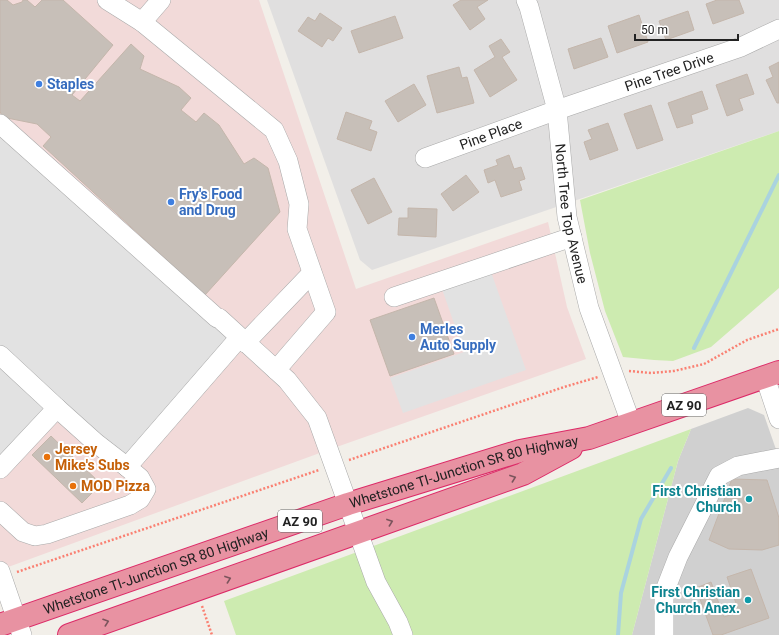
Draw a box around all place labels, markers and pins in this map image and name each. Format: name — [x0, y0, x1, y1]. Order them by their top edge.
place label: Staples — [47, 76, 94, 92]
marker: Staples — [34, 79, 44, 89]
place label: Fry's Food and Drug — [179, 186, 243, 218]
marker: Fry's Food and Drug — [166, 197, 176, 207]
place label: Merles Auto Supply — [420, 321, 497, 353]
marker: Merles Auto Supply — [407, 332, 417, 342]
place label: Jersey Mike's Subs — [55, 441, 130, 473]
marker: Jersey Mike's Subs — [42, 452, 52, 462]
place label: MOD Pizza — [81, 478, 150, 494]
marker: MOD Pizza — [68, 481, 78, 491]
place label: First Christian Church — [652, 483, 741, 515]
marker: First Christian Church — [744, 494, 754, 504]
place label: First Christian Church Anex. — [651, 584, 740, 616]
marker: First Christian Church Anex. — [743, 595, 753, 605]

